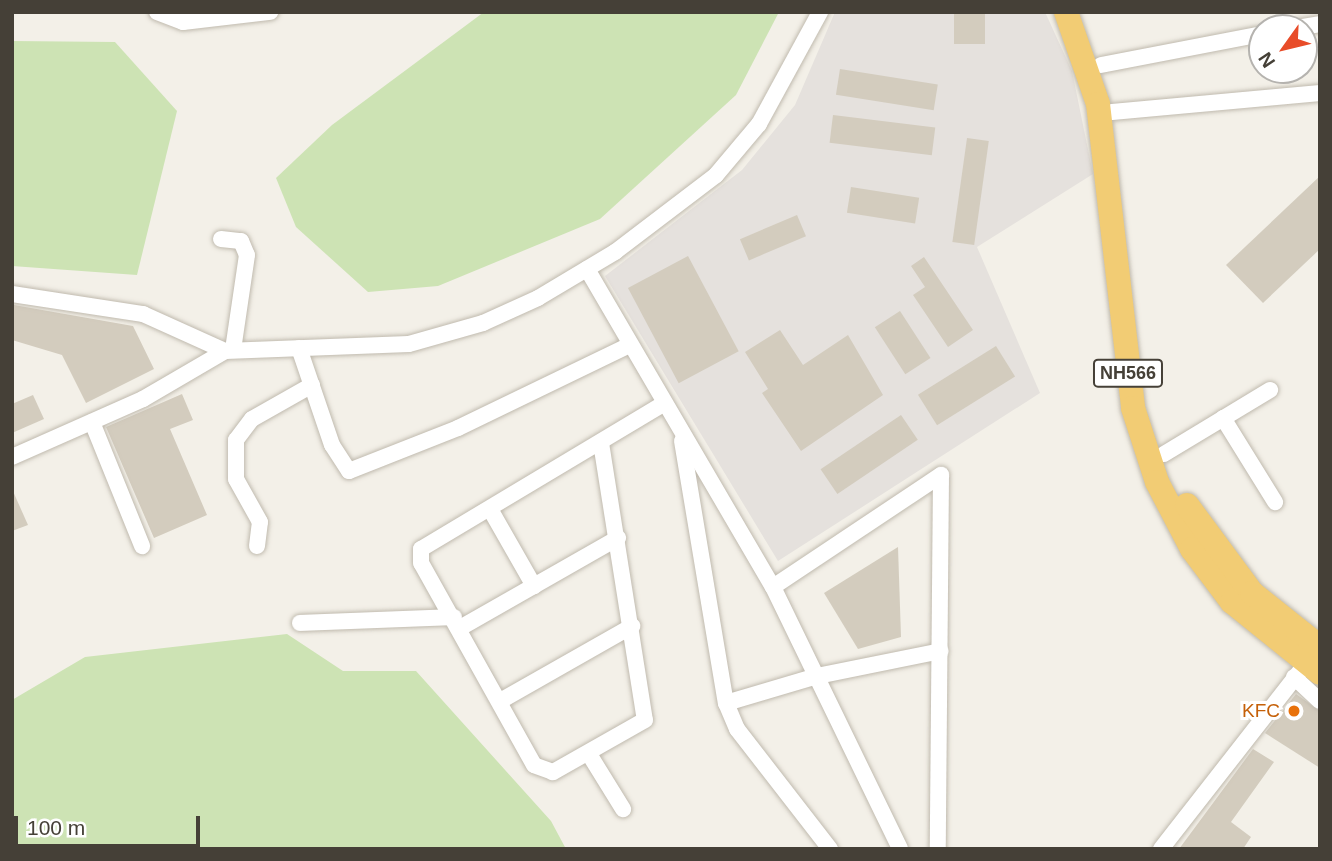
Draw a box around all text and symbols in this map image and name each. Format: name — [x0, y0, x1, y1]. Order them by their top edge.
north arrow — [1248, 14, 1318, 84]
text: N — [1254, 48, 1279, 71]
road number: NH566 — [1091, 358, 1165, 388]
place label: KFC — [1242, 700, 1280, 722]
marker: KFC — [1286, 703, 1302, 719]
scale bar — [18, 802, 203, 846]
text: 100 m — [27, 816, 85, 839]

